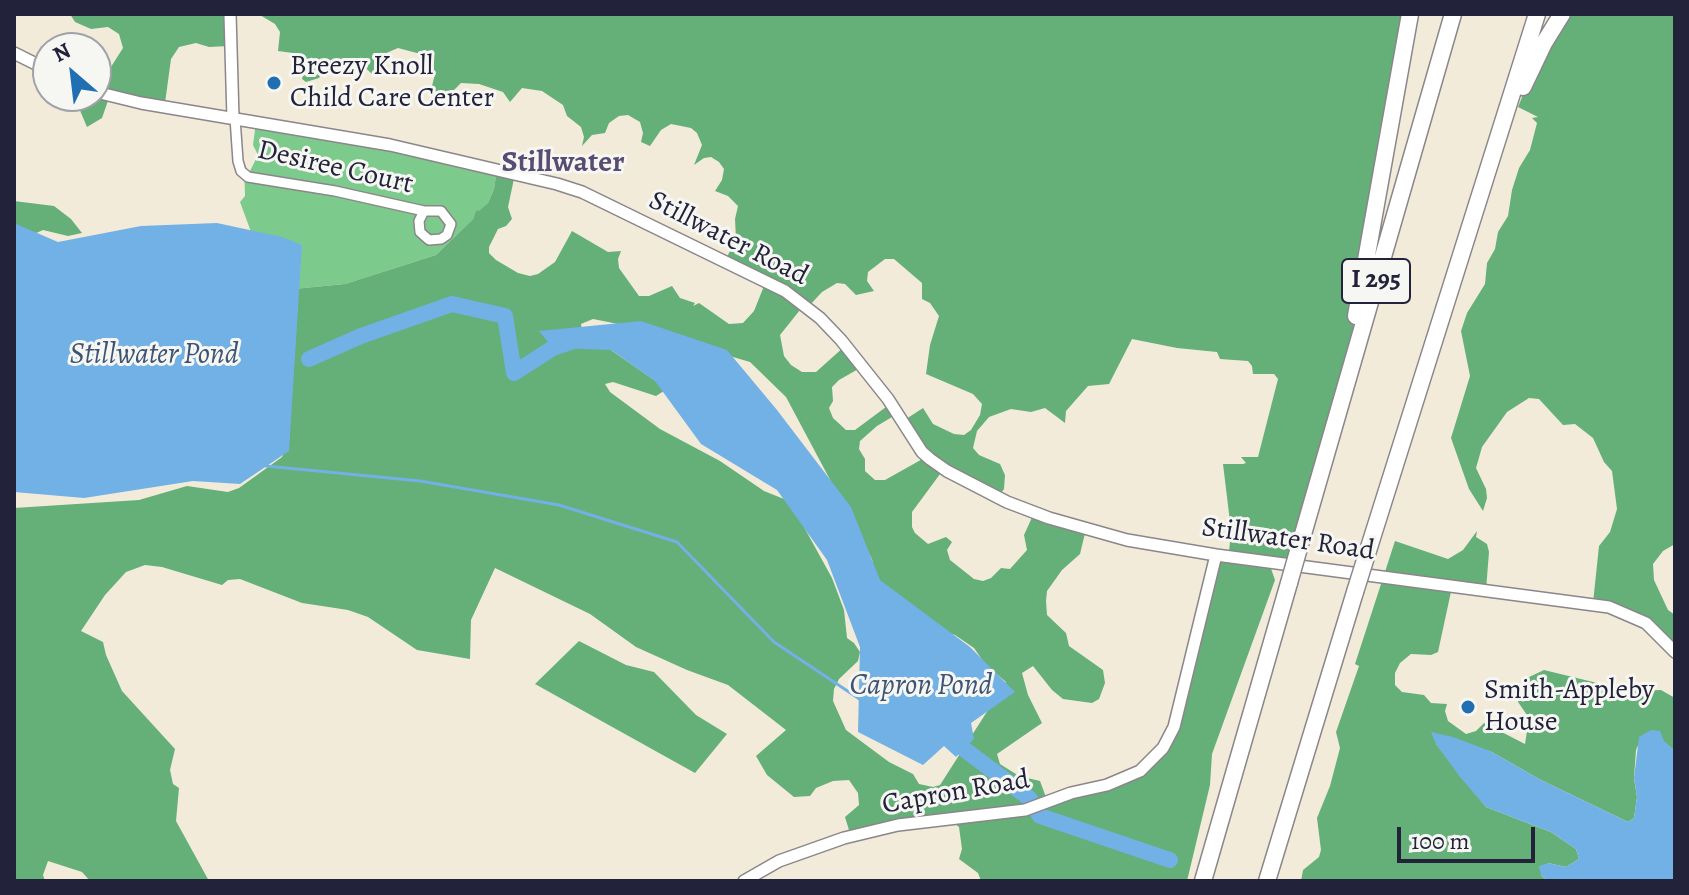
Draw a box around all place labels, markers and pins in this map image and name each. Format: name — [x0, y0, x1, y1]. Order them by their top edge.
place label: Breezy Knoll Child Care Center — [290, 50, 494, 116]
marker: Breezy Knoll Child Care Center — [265, 74, 283, 92]
place label: Smith-Appleby House — [1484, 674, 1654, 740]
marker: Smith-Appleby House — [1459, 698, 1477, 716]

